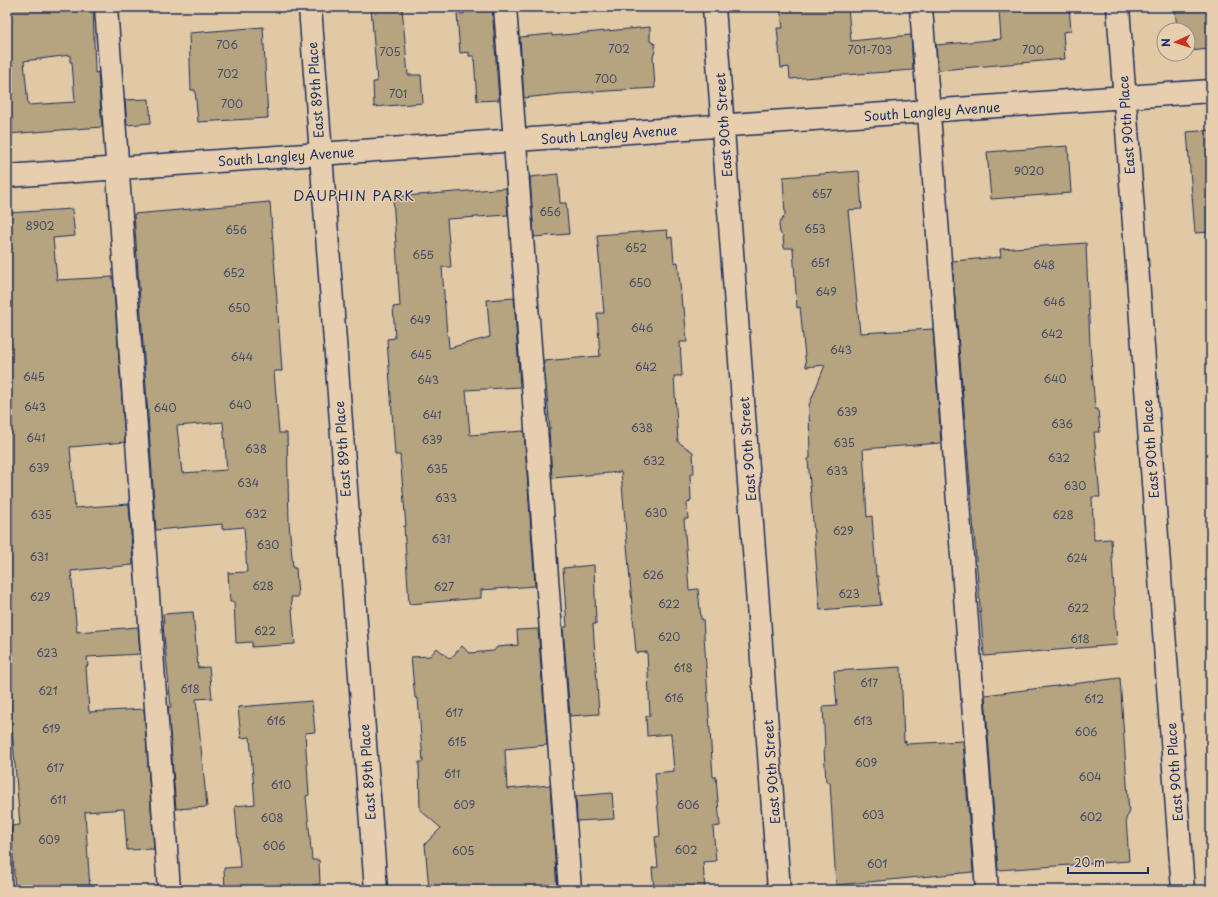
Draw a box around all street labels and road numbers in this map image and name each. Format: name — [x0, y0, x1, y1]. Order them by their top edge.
street label: East 89th Place — [302, 41, 328, 139]
street label: East 90th Street — [710, 72, 736, 178]
street label: East 90th Place — [1113, 75, 1139, 175]
street label: South Langley Avenue — [863, 97, 1001, 125]
street label: South Langley Avenue — [540, 120, 678, 148]
street label: South Langley Avenue — [217, 142, 355, 170]
street label: East 90th Street — [734, 396, 760, 502]
street label: East 90th Place — [1137, 399, 1163, 499]
street label: East 89th Place — [329, 400, 355, 498]
street label: East 90th Street — [758, 719, 784, 825]
street label: East 90th Place — [1161, 722, 1187, 822]
street label: East 89th Place — [354, 723, 380, 821]

